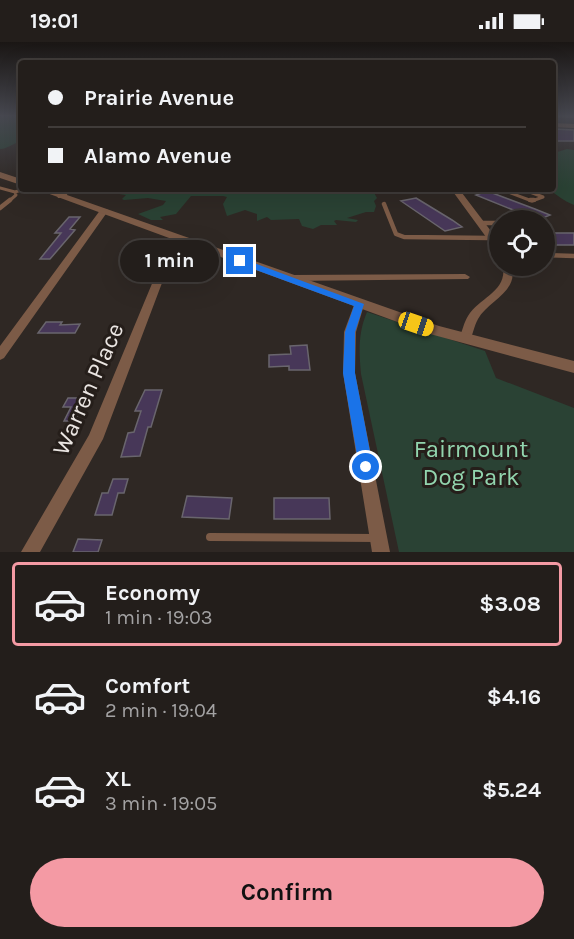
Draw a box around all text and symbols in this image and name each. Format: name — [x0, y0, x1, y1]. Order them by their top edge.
text: 19:01 — [30, 8, 79, 34]
text: Prairie Avenue — [84, 85, 234, 111]
text: Alamo Avenue — [84, 143, 232, 169]
map controls — [489, 210, 555, 276]
button: locate — [489, 210, 555, 276]
callout: 1 min — [120, 240, 219, 282]
route end — [226, 247, 253, 274]
text: 1 min — [144, 249, 195, 272]
car — [396, 310, 436, 338]
street label: Warren Place — [46, 319, 130, 459]
park label: Fairmount Dog Park — [414, 435, 528, 491]
route start — [352, 453, 379, 480]
icon: car — [33, 577, 87, 631]
text: Economy — [105, 580, 200, 606]
text: $3.08 — [479, 591, 541, 617]
text: 1 min · 19:03 — [105, 606, 213, 629]
icon: car — [33, 670, 87, 724]
text: Comfort — [105, 673, 190, 699]
text: $4.16 — [487, 684, 541, 710]
text: 2 min · 19:04 — [105, 699, 217, 722]
icon: car — [33, 763, 87, 817]
text: XL — [105, 766, 131, 792]
text: $5.24 — [482, 777, 541, 803]
text: 3 min · 19:05 — [105, 792, 217, 815]
button: Confirm — [30, 858, 544, 927]

